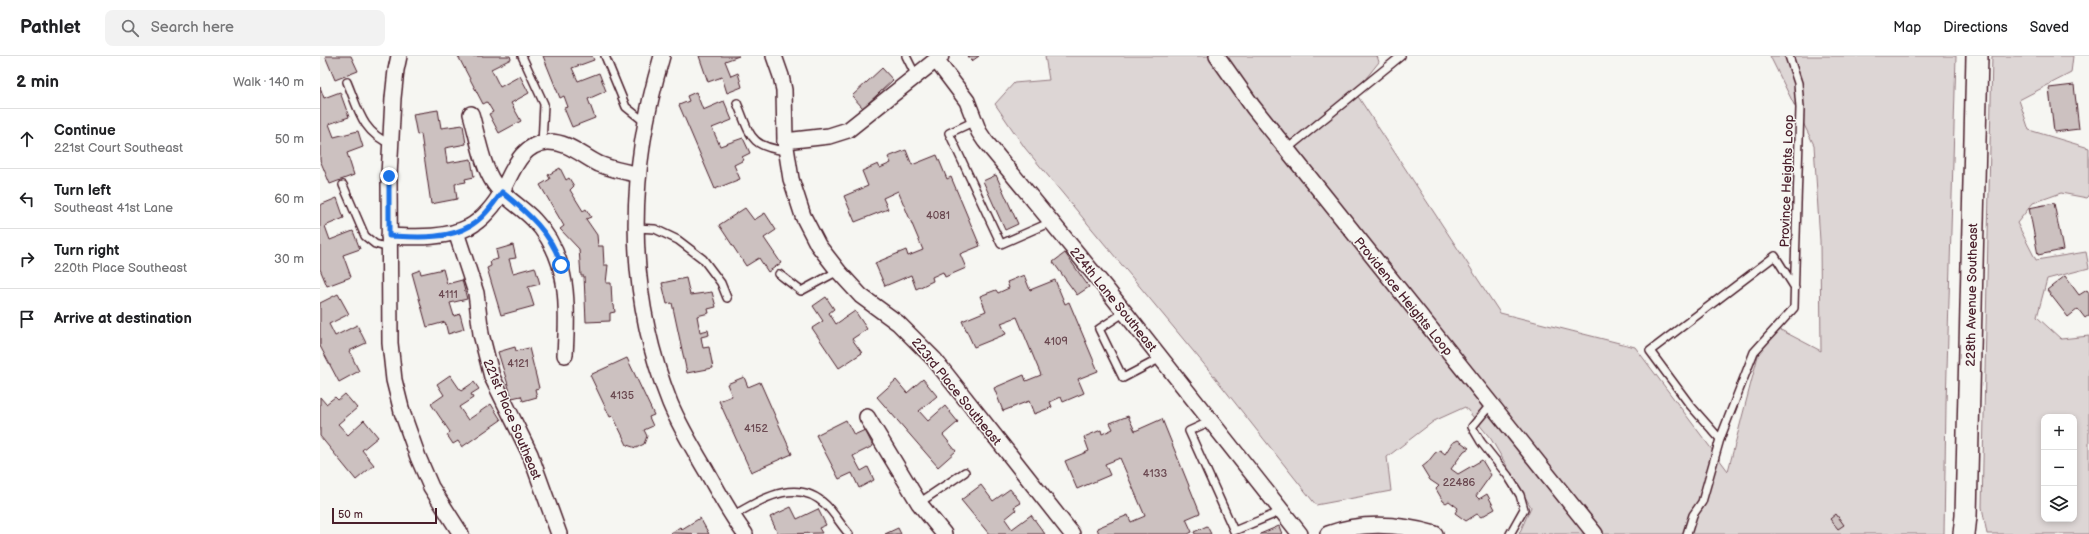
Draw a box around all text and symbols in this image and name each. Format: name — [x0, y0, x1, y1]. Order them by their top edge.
search box — [105, 10, 385, 46]
text: Pathlet — [20, 16, 81, 39]
icon: search — [119, 17, 141, 39]
text: Search here — [151, 18, 234, 37]
text: Map — [1893, 19, 1921, 36]
text: Directions — [1943, 19, 2008, 36]
text: Saved — [2030, 19, 2069, 36]
text: 2 min — [16, 72, 59, 92]
text: Walk · 140 m — [233, 74, 304, 90]
street label: Province Heights Loop — [1777, 114, 1797, 248]
text: Continue — [54, 121, 116, 140]
icon: ahead — [16, 128, 38, 150]
text: 50 m — [275, 131, 304, 147]
text: 221st Court Southeast — [54, 140, 183, 156]
route end — [380, 167, 398, 185]
text: Turn left — [54, 181, 111, 200]
icon: left — [16, 188, 38, 210]
text: 60 m — [274, 191, 304, 207]
text: Southeast 41st Lane — [54, 200, 173, 216]
house number: 4081 — [926, 209, 950, 222]
street label: 228th Avenue Southeast — [1963, 223, 1981, 367]
street label: Providence Heights Loop — [1350, 234, 1456, 359]
text: Turn right — [54, 241, 119, 260]
street label: 224th Lane Southeast — [1066, 244, 1160, 355]
icon: right — [16, 248, 38, 270]
text: 30 m — [274, 251, 304, 267]
route start — [552, 256, 570, 274]
text: 220th Place Southeast — [54, 260, 187, 276]
house number: 4111 — [438, 288, 458, 301]
icon: arrive — [16, 308, 38, 330]
text: Arrive at destination — [54, 309, 192, 328]
street label: 223rd Place Southeast — [908, 335, 1005, 449]
house number: 4109 — [1044, 335, 1068, 348]
street label: 221st Place Southeast — [479, 357, 545, 482]
house number: 4121 — [507, 357, 529, 370]
house number: 4135 — [610, 389, 634, 402]
map controls — [2041, 414, 2077, 522]
button: + — [2041, 414, 2077, 450]
house number: 4152 — [744, 422, 768, 435]
button: − — [2041, 450, 2077, 486]
house number: 4133 — [1143, 467, 1167, 480]
house number: 22486 — [1443, 476, 1476, 489]
button: layers — [2041, 486, 2077, 522]
scale bar — [332, 506, 437, 525]
text: 50 m — [338, 508, 363, 521]

